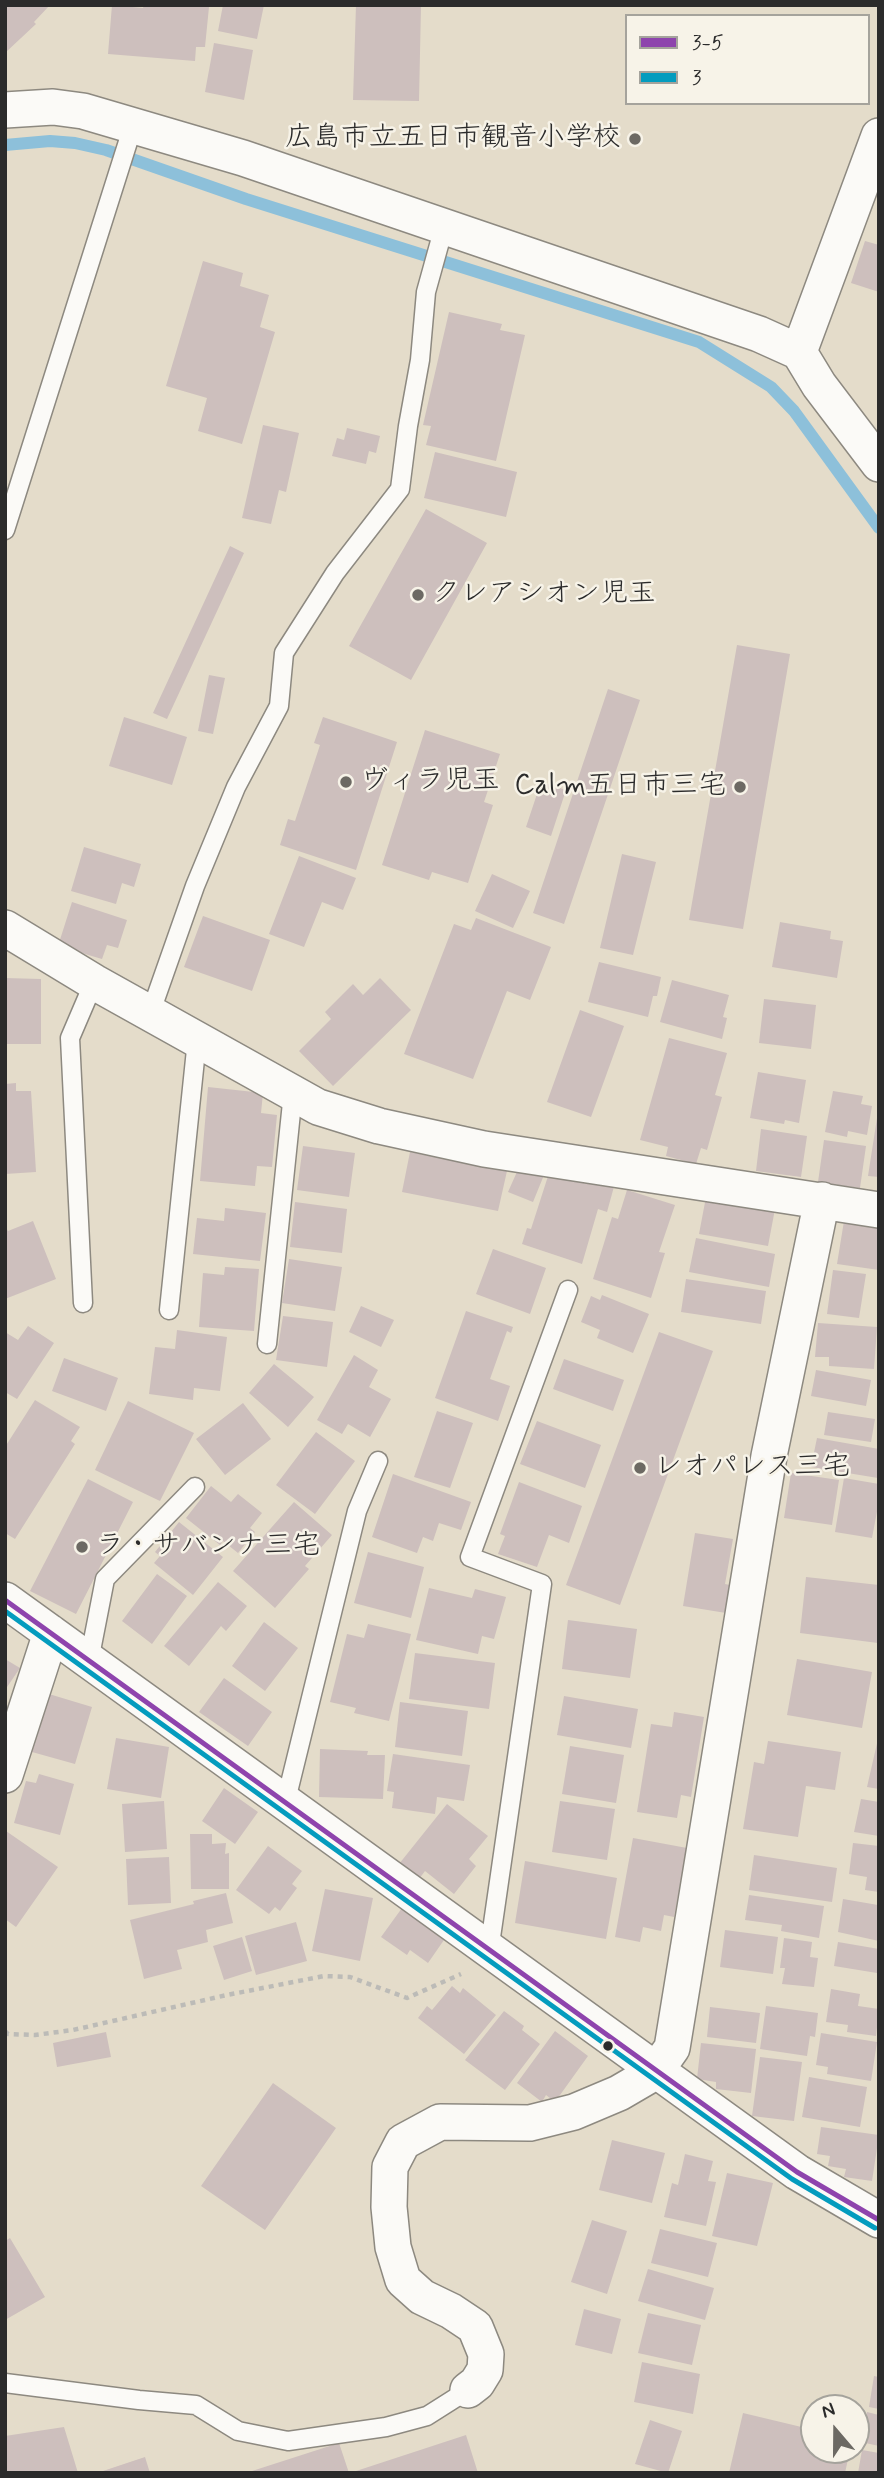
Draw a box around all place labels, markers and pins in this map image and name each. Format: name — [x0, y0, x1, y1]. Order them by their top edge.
place label: 広島市立五日市観音小学校 — [285, 122, 621, 156]
marker: 広島市立五日市観音小学校 — [627, 131, 643, 147]
place label: クレアシオン児玉 — [432, 578, 656, 612]
marker: クレアシオン児玉 — [410, 587, 426, 603]
place label: ヴィラ児玉 — [360, 765, 500, 799]
place label: Calm五日市三宅 — [515, 770, 726, 804]
marker: ヴィラ児玉 — [338, 774, 354, 790]
marker: Calm五日市三宅 — [732, 779, 748, 795]
place label: レオパレス三宅 — [654, 1451, 850, 1485]
marker: レオパレス三宅 — [632, 1460, 648, 1476]
place label: ラ・サバンナ三宅 — [96, 1530, 320, 1564]
marker: ラ・サバンナ三宅 — [74, 1539, 90, 1555]
unlabelled marker — [601, 2039, 615, 2053]

